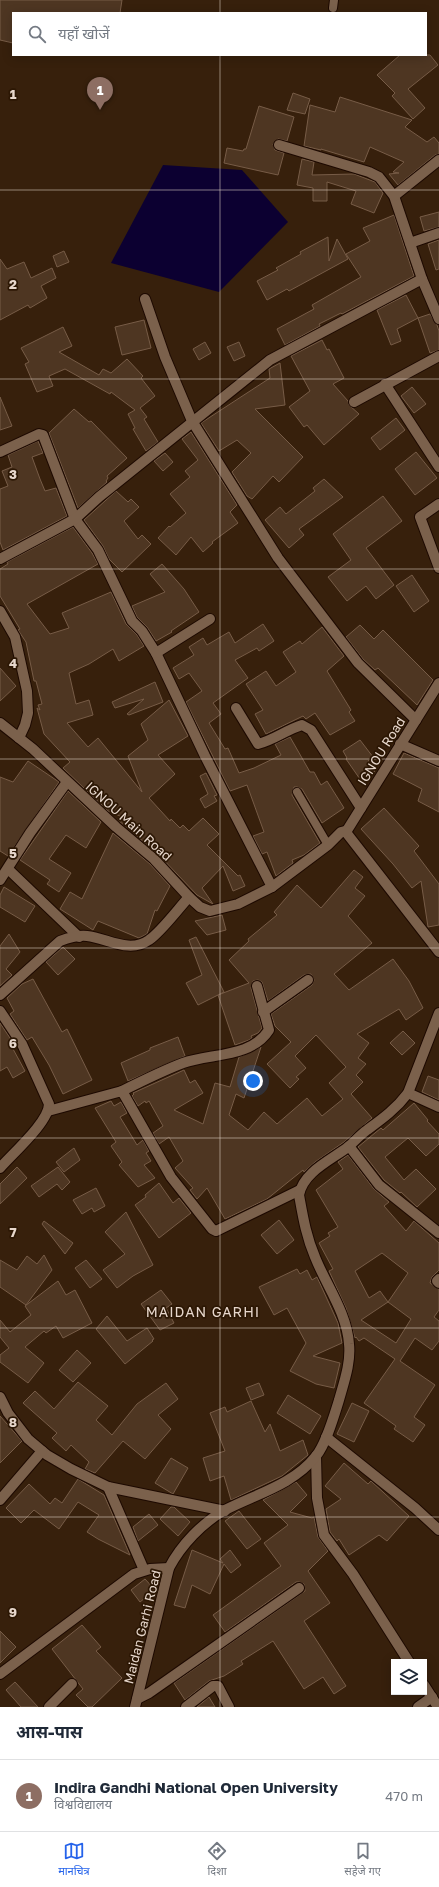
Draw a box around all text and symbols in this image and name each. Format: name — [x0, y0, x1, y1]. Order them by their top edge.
search box — [12, 12, 427, 56]
icon: search — [26, 23, 48, 45]
text: यहाँ खोजें — [58, 24, 110, 42]
pin: 1 — [87, 77, 113, 110]
text: 1 — [10, 86, 17, 102]
text: 2 — [9, 276, 17, 292]
text: 3 — [9, 466, 17, 482]
text: 4 — [9, 655, 17, 671]
street label: IGNOU Road — [354, 714, 408, 788]
street label: IGNOU Main Road — [83, 778, 175, 864]
text: 5 — [9, 845, 17, 861]
text: 6 — [9, 1035, 17, 1051]
your location — [243, 1071, 263, 1091]
text: 7 — [9, 1224, 17, 1240]
district label: MAIDAN GARHI — [146, 1303, 260, 1320]
text: 8 — [9, 1414, 17, 1430]
street label: Maidan Garhi Road — [120, 1568, 164, 1686]
text: 9 — [9, 1604, 17, 1620]
map controls — [391, 1659, 427, 1695]
button: layers — [391, 1659, 427, 1695]
text: आस-पास — [16, 1721, 83, 1742]
text: Indira Gandhi National Open University — [54, 1778, 338, 1796]
text: 1 — [26, 1788, 32, 1804]
text: 470 m — [385, 1788, 423, 1804]
text: विश्वविद्यालय — [54, 1796, 112, 1812]
tab: मानचित्र — [58, 1840, 90, 1879]
tab: दिशा — [206, 1840, 228, 1879]
tab: सहेजे गए — [344, 1840, 381, 1879]

